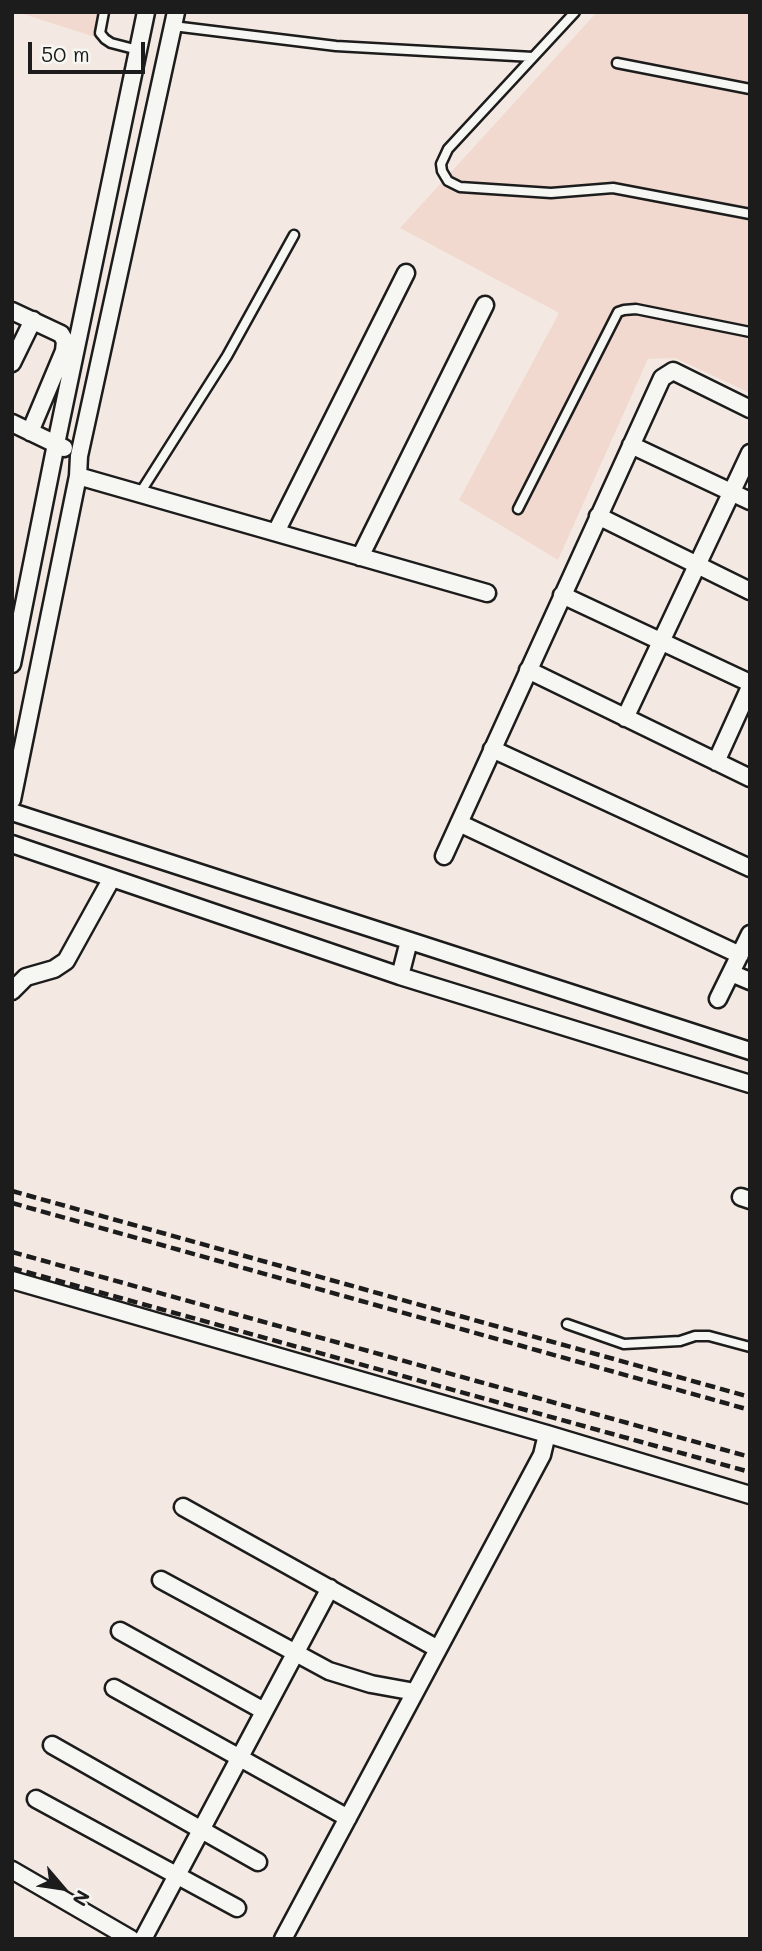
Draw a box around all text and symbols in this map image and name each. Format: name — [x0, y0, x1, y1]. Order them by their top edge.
scale bar — [32, 28, 149, 72]
text: 50 m — [41, 40, 90, 67]
north arrow — [28, 1853, 98, 1923]
text: N — [67, 1886, 96, 1911]

